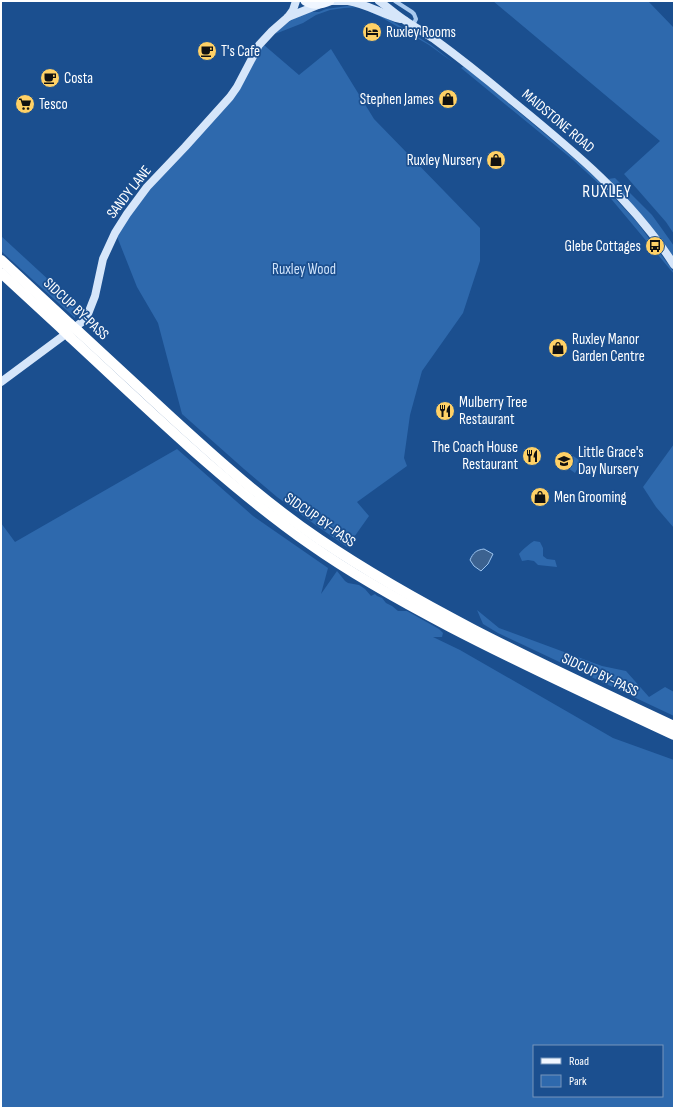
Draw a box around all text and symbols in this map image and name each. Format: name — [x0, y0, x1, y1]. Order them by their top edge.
hotel icon: Ruxley Rooms — [361, 21, 383, 43]
place label: Ruxley Rooms — [386, 23, 456, 42]
cafe icon: T's Cafe — [196, 40, 218, 62]
place label: T's Cafe — [221, 42, 260, 61]
cafe icon: Costa — [39, 67, 61, 89]
place label: Costa — [64, 69, 93, 88]
street label: MAIDSTONE ROAD — [518, 85, 598, 157]
shop icon: Stephen James — [437, 88, 459, 110]
place label: Stephen James — [360, 90, 434, 109]
supermarket icon: Tesco — [14, 93, 36, 115]
place label: Tesco — [39, 95, 68, 114]
shop icon: Ruxley Nursery — [485, 149, 507, 171]
place label: Ruxley Nursery — [407, 151, 482, 170]
street label: SANDY LANE — [102, 162, 156, 222]
district label: RUXLEY — [582, 182, 632, 202]
bus stop icon: Glebe Cottages — [644, 235, 666, 257]
place label: Glebe Cottages — [564, 237, 641, 256]
park label: Ruxley Wood — [272, 260, 336, 279]
street label: SIDCUP BY-PASS — [39, 274, 113, 344]
place label: Ruxley Manor Garden Centre — [572, 330, 645, 366]
shop icon: Ruxley Manor Garden Centre — [547, 337, 569, 359]
place label: Mulberry Tree Restaurant — [459, 393, 527, 429]
restaurant icon: Mulberry Tree Restaurant — [434, 400, 456, 422]
place label: The Coach House Restaurant — [432, 438, 518, 474]
place label: Little Grace's Day Nursery — [578, 443, 644, 479]
restaurant icon: The Coach House Restaurant — [521, 445, 543, 467]
school or university icon: Little Grace's Day Nursery — [553, 450, 575, 472]
shop icon: Men Grooming — [529, 486, 551, 508]
place label: Men Grooming — [554, 488, 627, 507]
street label: SIDCUP BY-PASS — [281, 489, 359, 551]
street label: SIDCUP BY-PASS — [559, 649, 641, 701]
legend — [533, 1045, 663, 1097]
text: Road — [569, 1054, 589, 1069]
text: Park — [569, 1074, 587, 1089]

